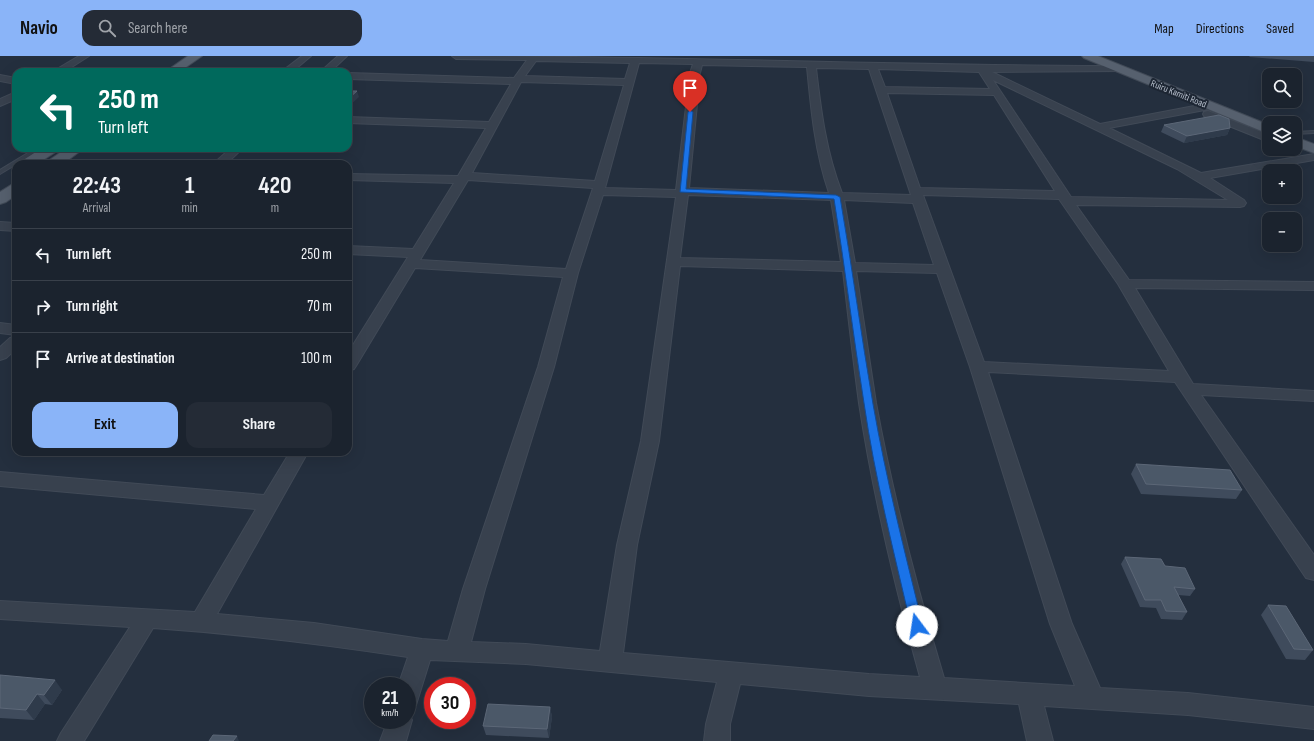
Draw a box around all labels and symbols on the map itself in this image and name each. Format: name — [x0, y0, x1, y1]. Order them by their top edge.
pin — [673, 71, 707, 112]
street label: Ruiru Kamiti Road — [1149, 77, 1208, 111]
position arrow — [896, 605, 938, 647]
speed limit sign: 30 — [424, 677, 476, 729]

